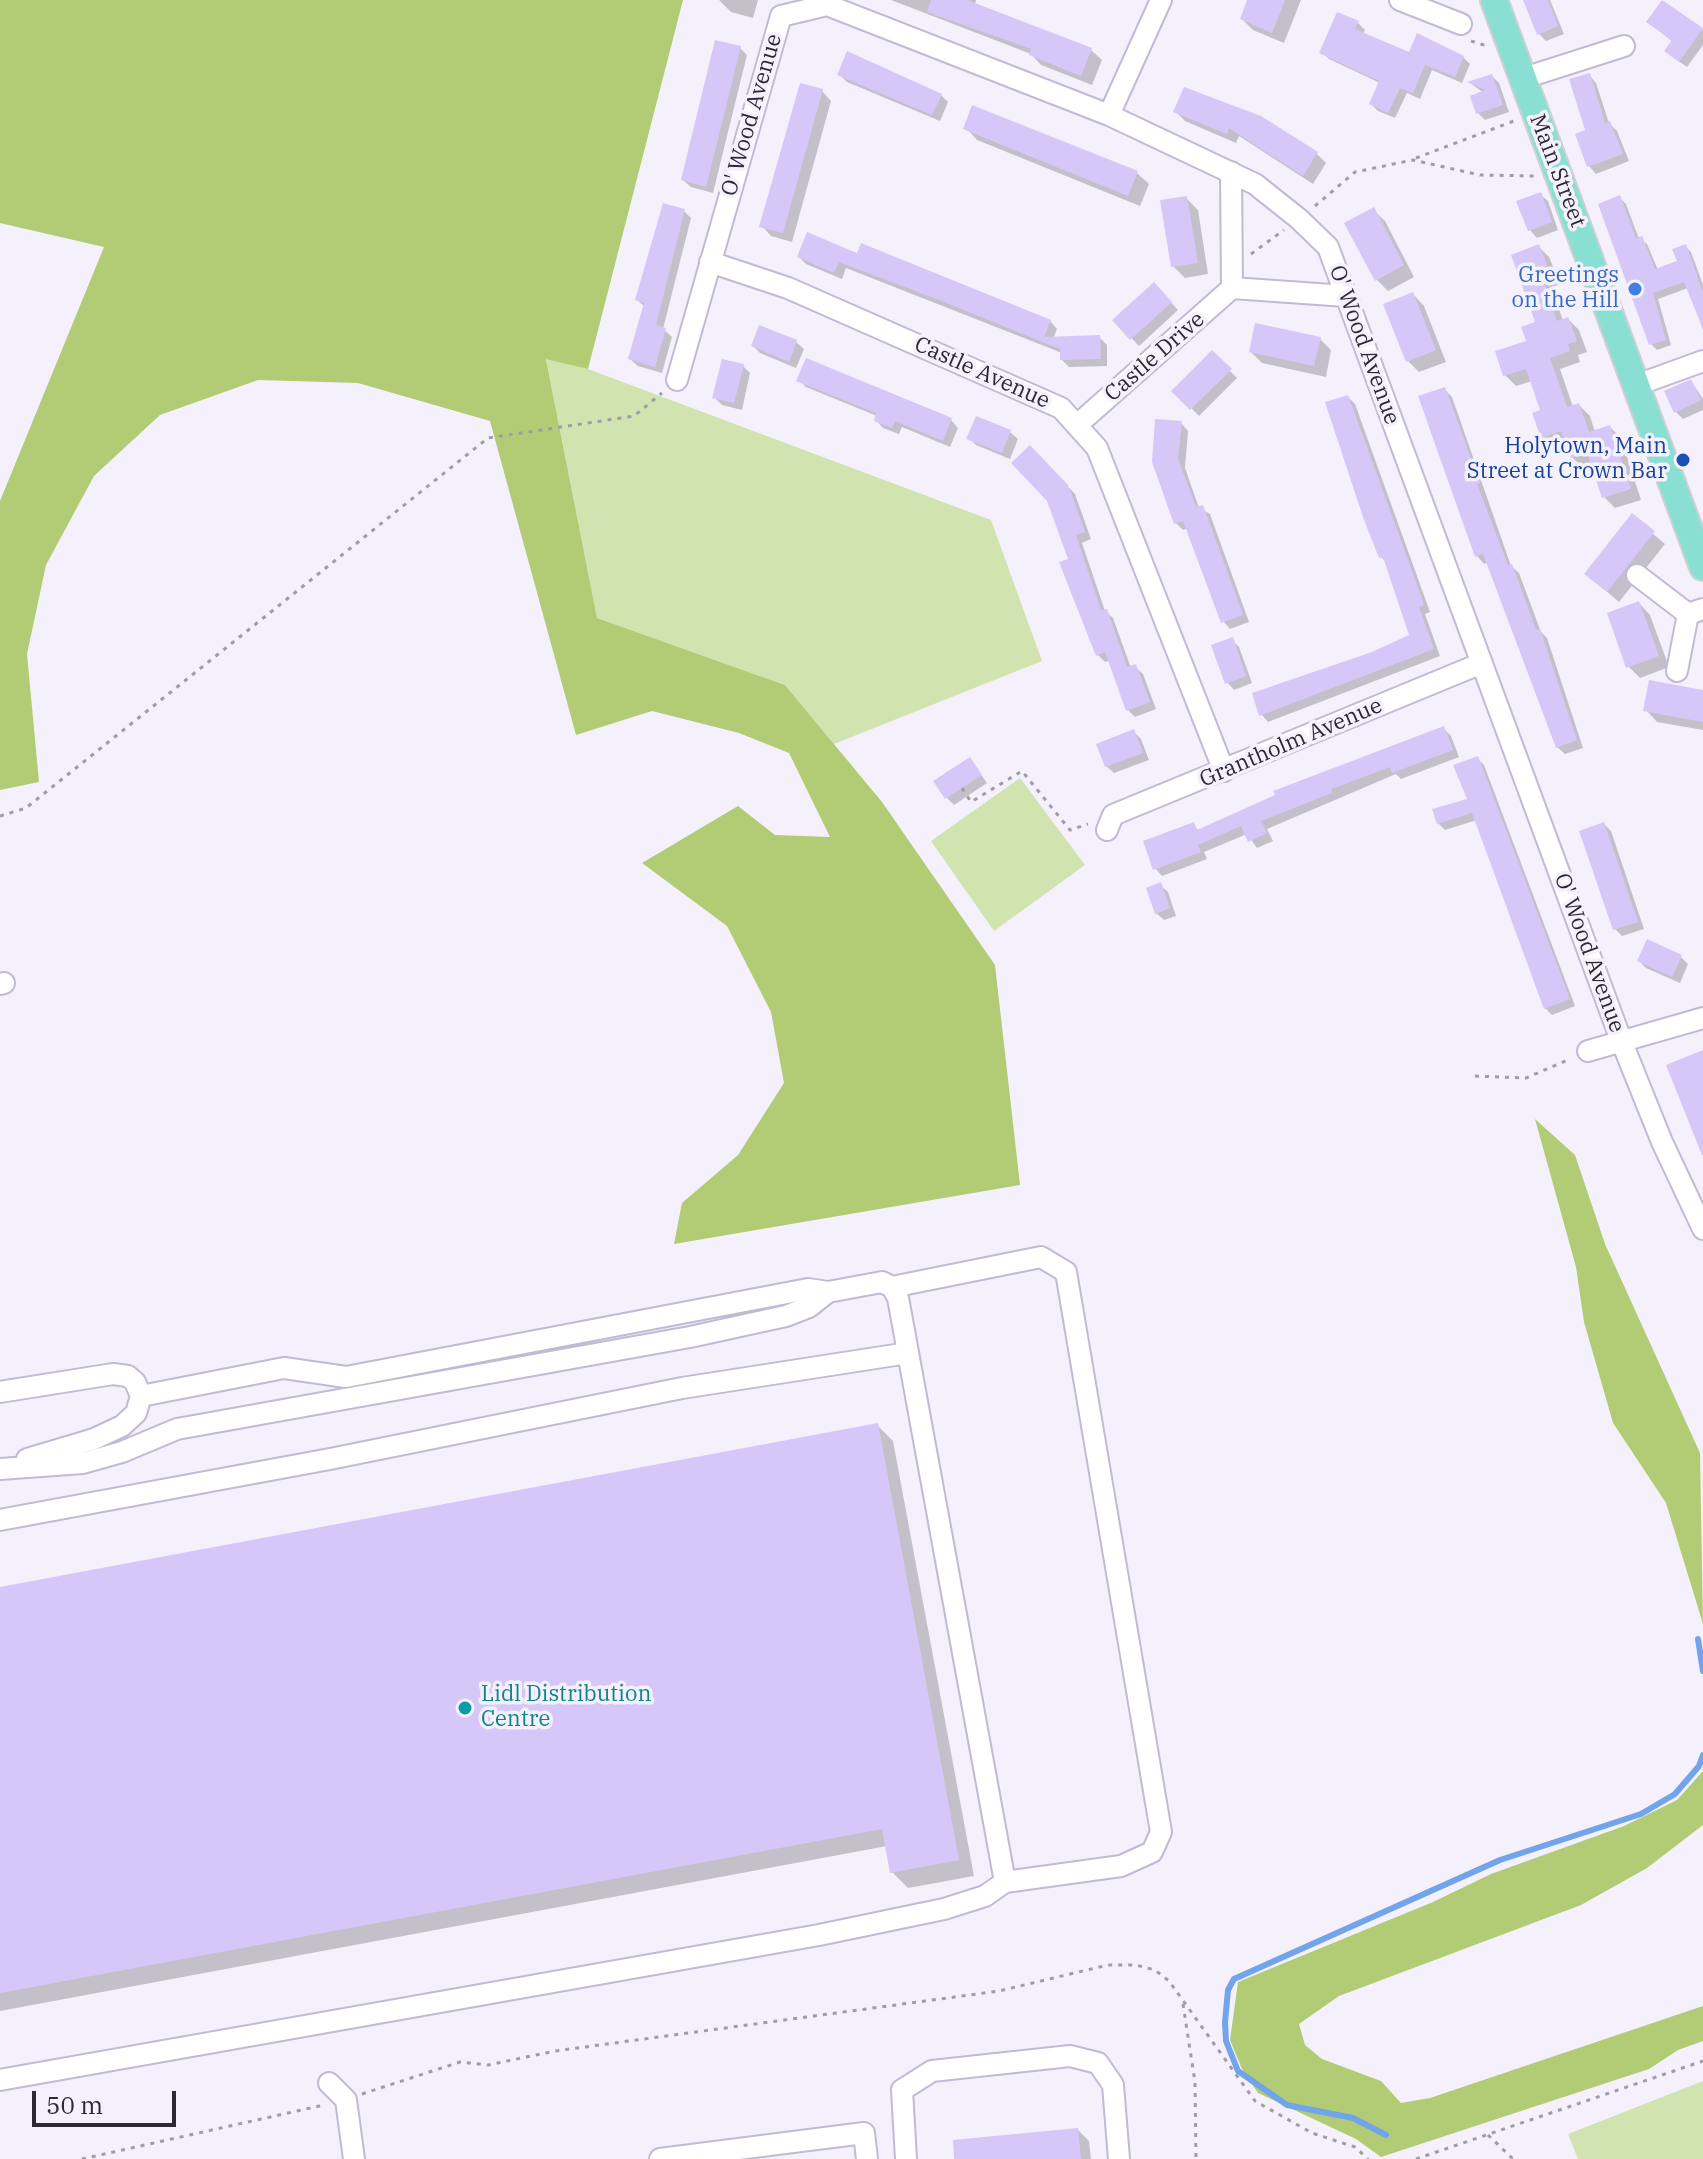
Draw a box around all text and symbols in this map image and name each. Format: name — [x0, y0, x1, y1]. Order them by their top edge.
street label: O' Wood Avenue — [716, 31, 788, 199]
street label: Main Street — [1523, 111, 1591, 231]
street label: O' Wood Avenue — [1323, 262, 1405, 428]
place label: Greetings on the Hill — [1512, 263, 1619, 314]
marker: Greetings on the Hill — [1626, 280, 1644, 298]
street label: Castle Drive — [1100, 307, 1210, 407]
street label: Castle Avenue — [910, 331, 1054, 415]
place label: Holytown, Main Street at Crown Bar — [1467, 434, 1667, 486]
marker: Holytown, Main Street at Crown Bar — [1674, 451, 1692, 469]
street label: Grantholm Avenue — [1196, 693, 1386, 793]
street label: O' Wood Avenue — [1548, 870, 1630, 1036]
place label: Lidl Distribution Centre — [481, 1682, 651, 1734]
marker: Lidl Distribution Centre — [456, 1699, 474, 1717]
scale bar — [36, 2075, 180, 2125]
text: 50 m — [46, 2089, 103, 2121]

